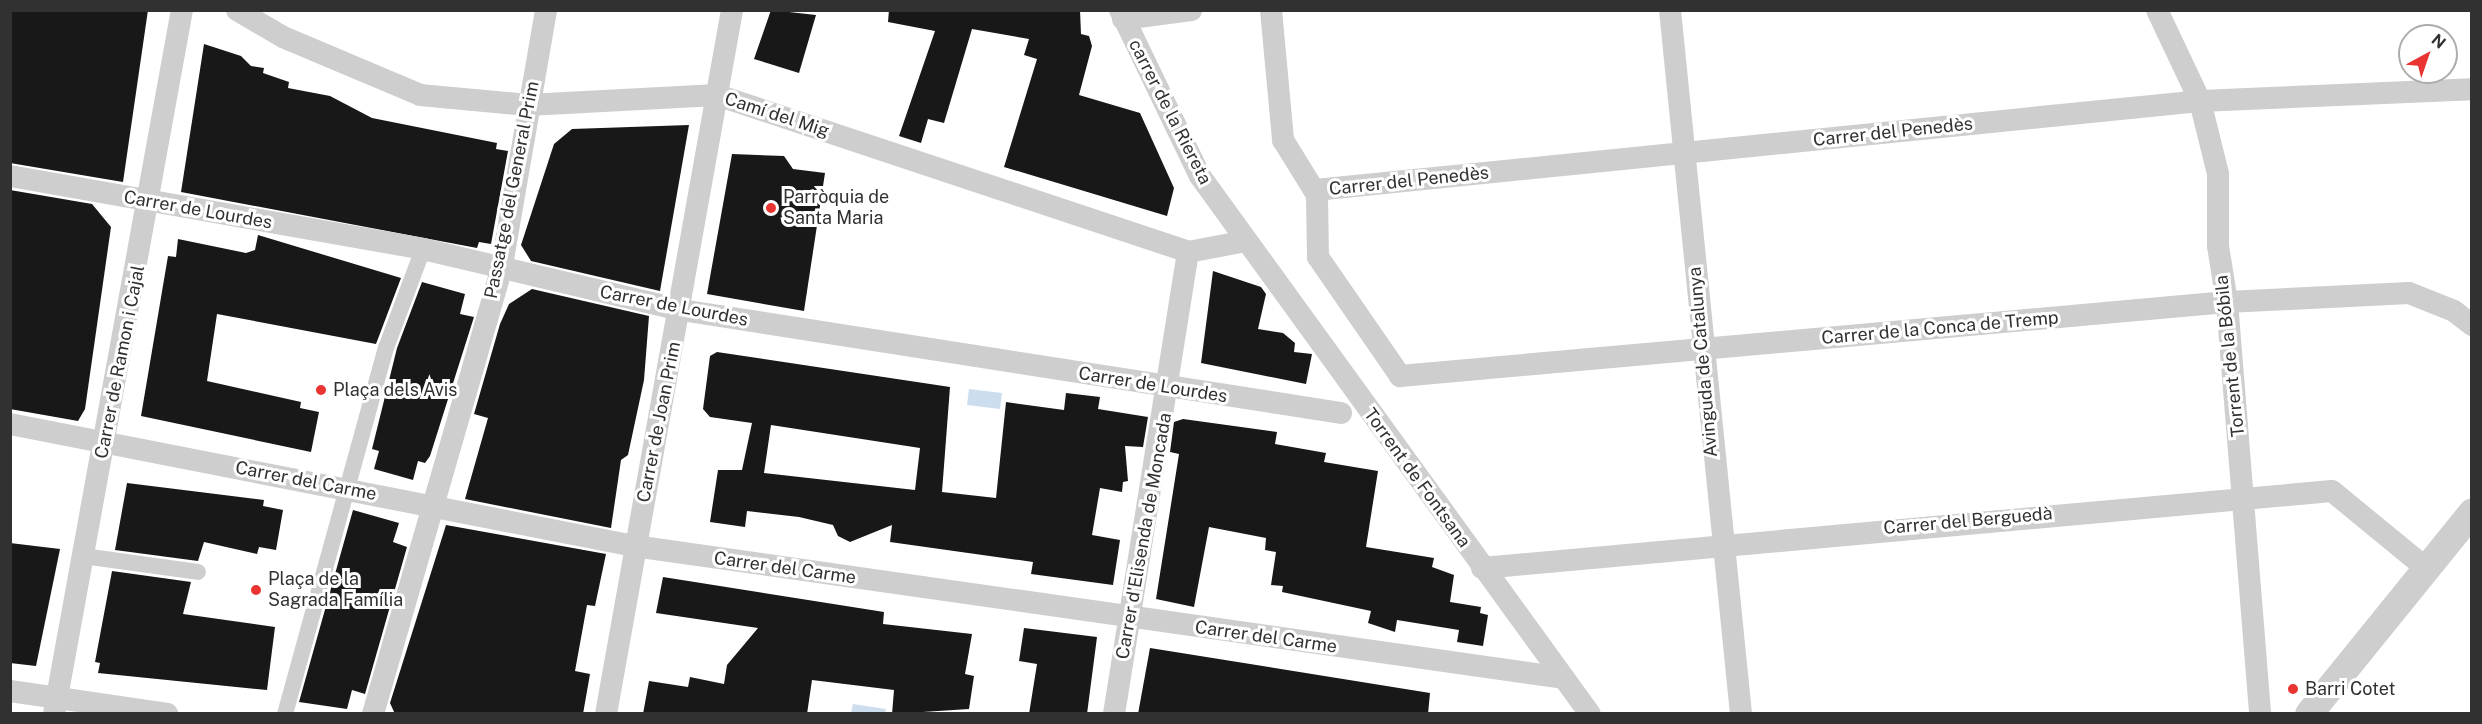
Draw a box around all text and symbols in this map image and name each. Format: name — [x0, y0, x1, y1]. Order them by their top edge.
north arrow — [2398, 24, 2458, 84]
text: N — [2428, 30, 2450, 53]
street label: carrer de la Riereta — [1124, 36, 1216, 188]
street label: Passatge del General Prim — [480, 79, 544, 301]
street label: Camí del Mig — [722, 88, 832, 142]
street label: Carrer del Penedès — [1812, 113, 1974, 151]
street label: Carrer del Penedès — [1328, 162, 1490, 200]
street label: Carrer de Lourdes — [122, 186, 274, 234]
place label: Parròquia de Santa Maria — [783, 187, 889, 230]
marker: Parròquia de Santa Maria — [764, 201, 778, 215]
street label: Carrer de Ramon i Cajal — [91, 263, 149, 461]
street label: Avinguda de Catalunya — [1684, 266, 1722, 458]
street label: Torrent de la Bóbila — [2211, 274, 2249, 438]
street label: Carrer de Lourdes — [598, 281, 750, 331]
street label: Carrer de la Conca de Tremp — [1820, 307, 2060, 349]
street label: Carrer de Joan Prim — [633, 340, 685, 504]
street label: Carrer de Lourdes — [1077, 363, 1229, 407]
place label: Plaça dels Avis — [333, 379, 458, 401]
marker: Plaça dels Avis — [314, 383, 328, 397]
street label: Torrent de Fontsana — [1359, 404, 1475, 552]
street label: Carrer d'Elisenda de Moncada — [1112, 411, 1176, 661]
street label: Carrer del Carme — [233, 457, 379, 505]
street label: Carrer del Berguedà — [1882, 503, 2054, 539]
street label: Carrer del Carme — [712, 547, 858, 589]
place label: Plaça de la Sagrada Família — [268, 569, 403, 612]
marker: Plaça de la Sagrada Família — [249, 583, 263, 597]
street label: Carrer del Carme — [1193, 616, 1339, 658]
place label: Barri Cotet — [2305, 678, 2396, 700]
marker: Barri Cotet — [2286, 682, 2300, 696]

